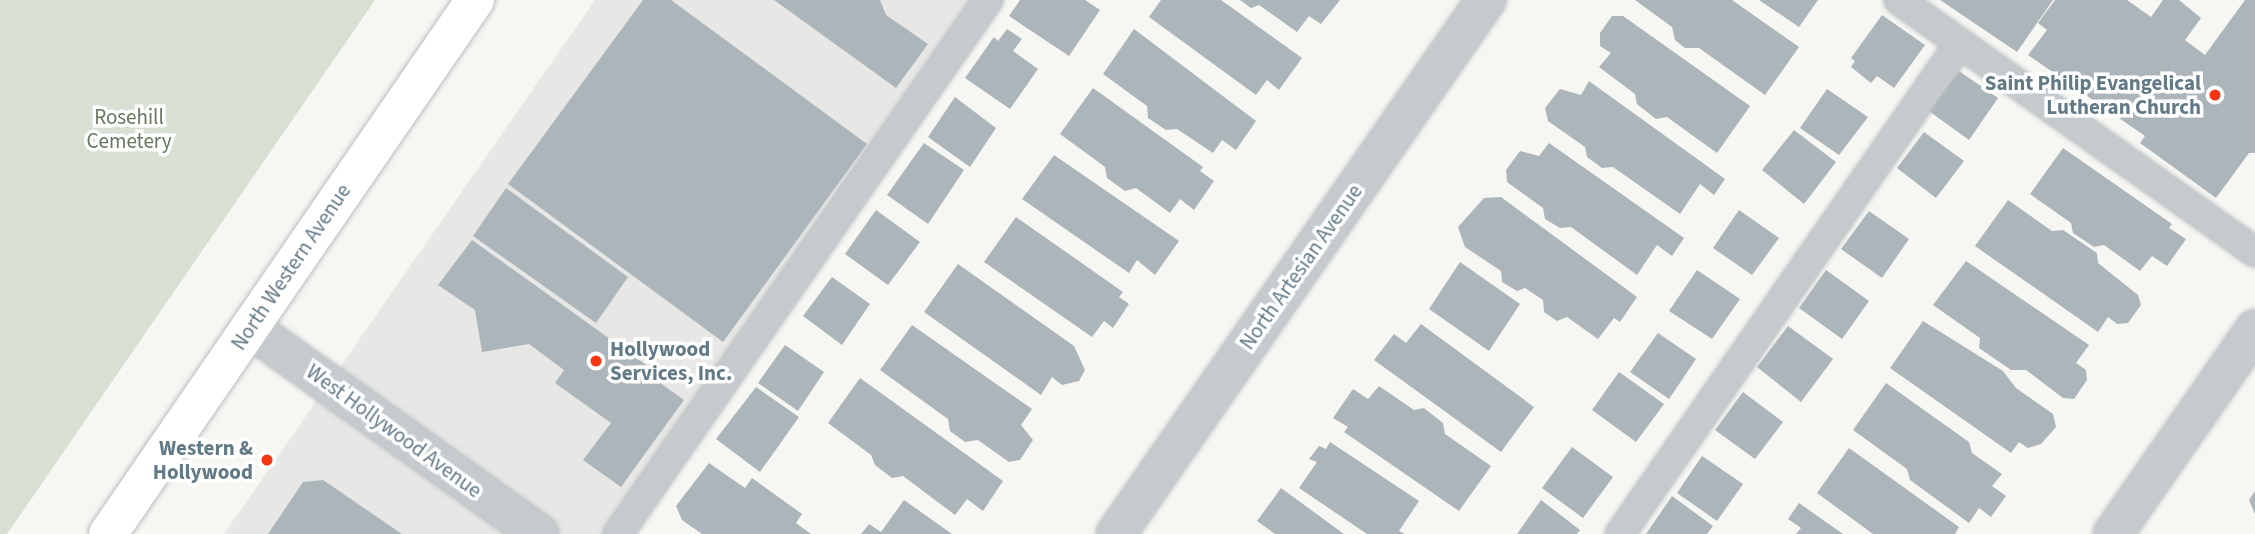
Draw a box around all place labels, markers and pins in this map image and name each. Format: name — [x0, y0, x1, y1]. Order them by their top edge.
place label: Saint Philip Evangelical Lutheran Church — [1985, 70, 2201, 120]
marker: Saint Philip Evangelical Lutheran Church — [2207, 87, 2223, 103]
place label: Hollywood Services, Inc. — [610, 336, 732, 386]
marker: Hollywood Services, Inc. — [588, 353, 604, 369]
place label: Western & Hollywood — [153, 435, 253, 485]
marker: Western & Hollywood — [259, 452, 275, 468]

